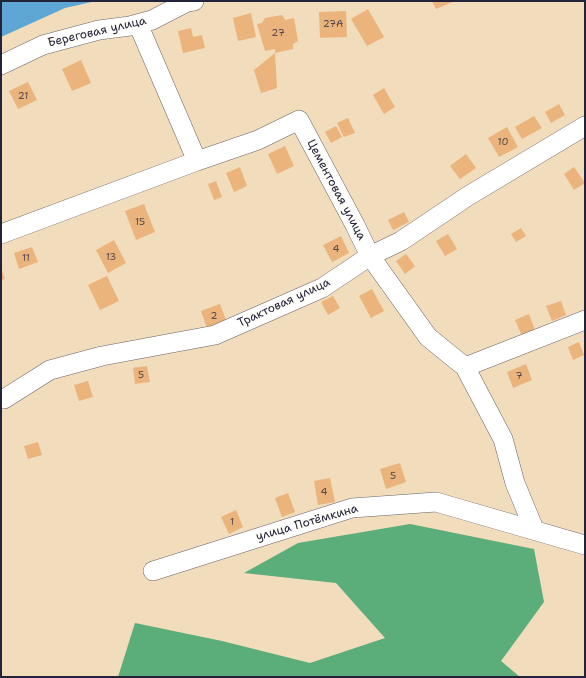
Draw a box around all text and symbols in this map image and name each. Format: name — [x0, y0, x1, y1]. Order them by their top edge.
street label: Береговая улица — [46, 14, 148, 50]
house number: 27А — [323, 18, 343, 30]
house number: 27 — [271, 27, 285, 39]
house number: 21 — [18, 90, 28, 102]
house number: 10 — [498, 136, 508, 148]
street label: Цементовая улица — [303, 137, 369, 243]
house number: 15 — [135, 216, 145, 228]
house number: 4 — [333, 243, 339, 255]
house number: 13 — [106, 251, 116, 263]
house number: 11 — [22, 252, 30, 264]
street label: Трактовая улица — [235, 275, 333, 331]
house number: 2 — [211, 310, 217, 322]
house number: 5 — [138, 369, 144, 381]
house number: 7 — [516, 370, 522, 382]
house number: 5 — [390, 470, 396, 482]
house number: 4 — [321, 486, 327, 498]
street label: улица Потёмкина — [254, 502, 360, 544]
house number: 1 — [230, 516, 234, 528]

